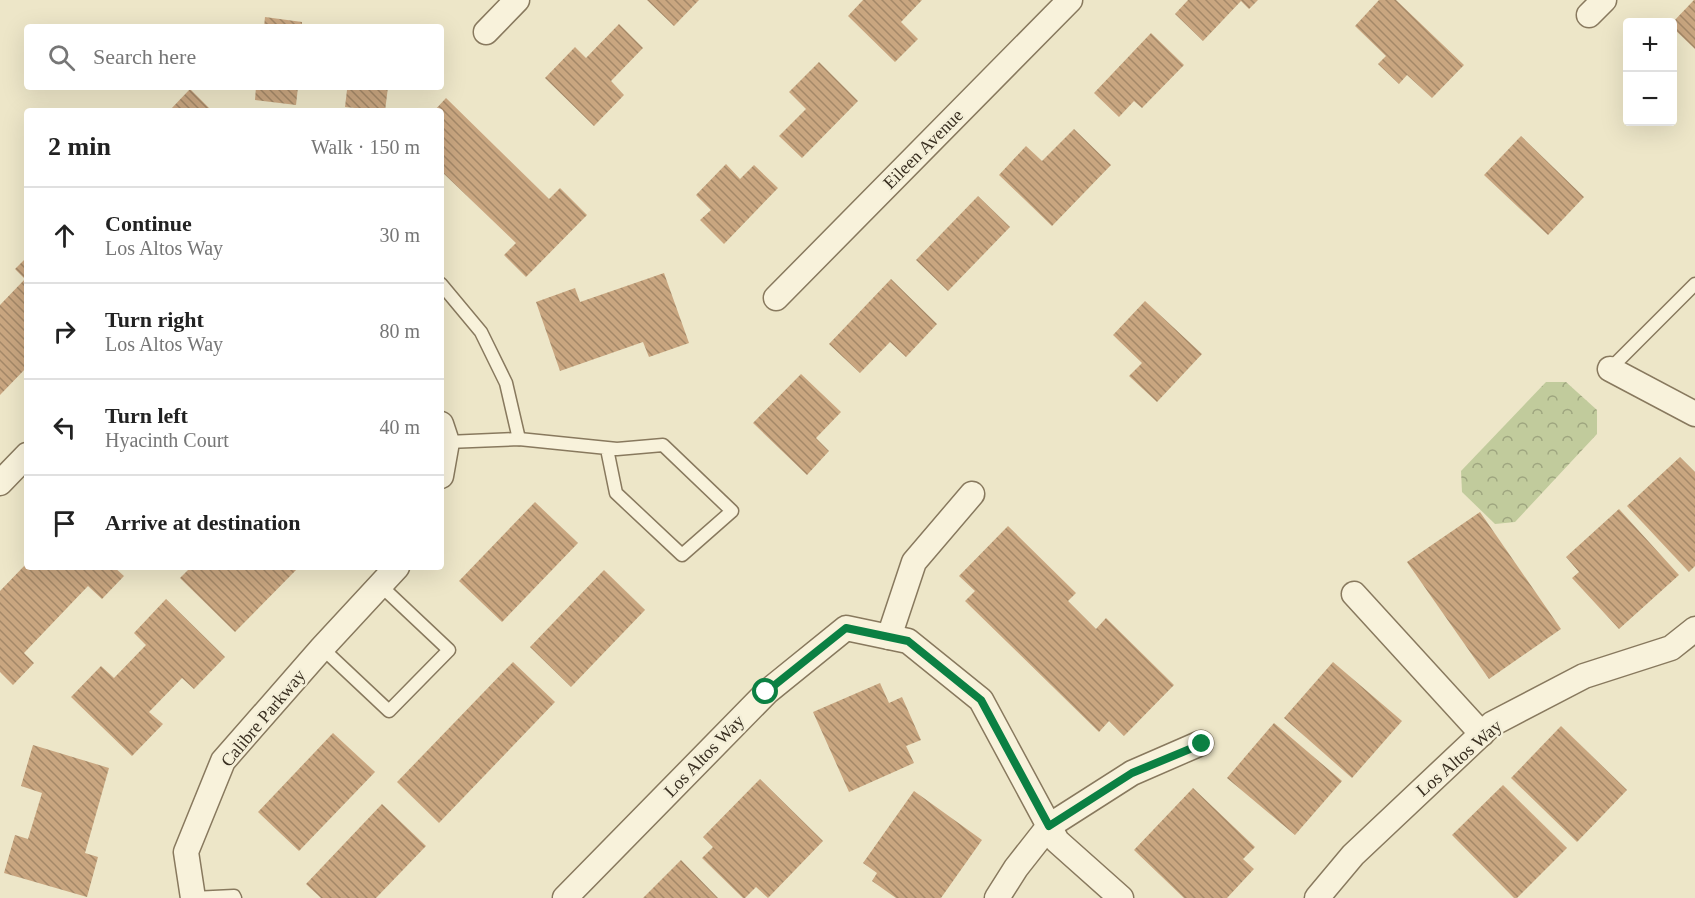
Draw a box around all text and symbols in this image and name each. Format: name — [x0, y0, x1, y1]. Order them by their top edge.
map controls — [1623, 18, 1677, 126]
button: + — [1623, 18, 1677, 72]
search box — [24, 24, 444, 90]
icon: search — [45, 41, 78, 74]
text: Search here — [93, 44, 196, 69]
button: − — [1623, 72, 1677, 126]
street label: Eileen Avenue — [879, 105, 967, 193]
text: 2 min — [48, 132, 111, 161]
text: Walk · 150 m — [311, 136, 420, 158]
text: Continue — [105, 211, 192, 236]
icon: ahead — [48, 219, 81, 252]
text: 30 m — [379, 224, 420, 246]
text: Los Altos Way — [105, 237, 223, 259]
text: Turn right — [105, 307, 204, 332]
icon: right — [48, 315, 81, 348]
text: 80 m — [379, 320, 420, 342]
text: Los Altos Way — [105, 333, 223, 355]
text: Turn left — [105, 403, 188, 428]
icon: left — [48, 411, 81, 444]
text: 40 m — [379, 416, 420, 438]
text: Hyacinth Court — [105, 429, 229, 451]
icon: arrive — [48, 507, 81, 540]
text: Arrive at destination — [105, 510, 301, 535]
street label: Calibre Parkway — [217, 665, 309, 771]
route start — [752, 678, 778, 704]
street label: Los Altos Way — [660, 711, 748, 801]
street label: Los Altos Way — [1412, 716, 1506, 800]
route end — [1188, 730, 1214, 756]

